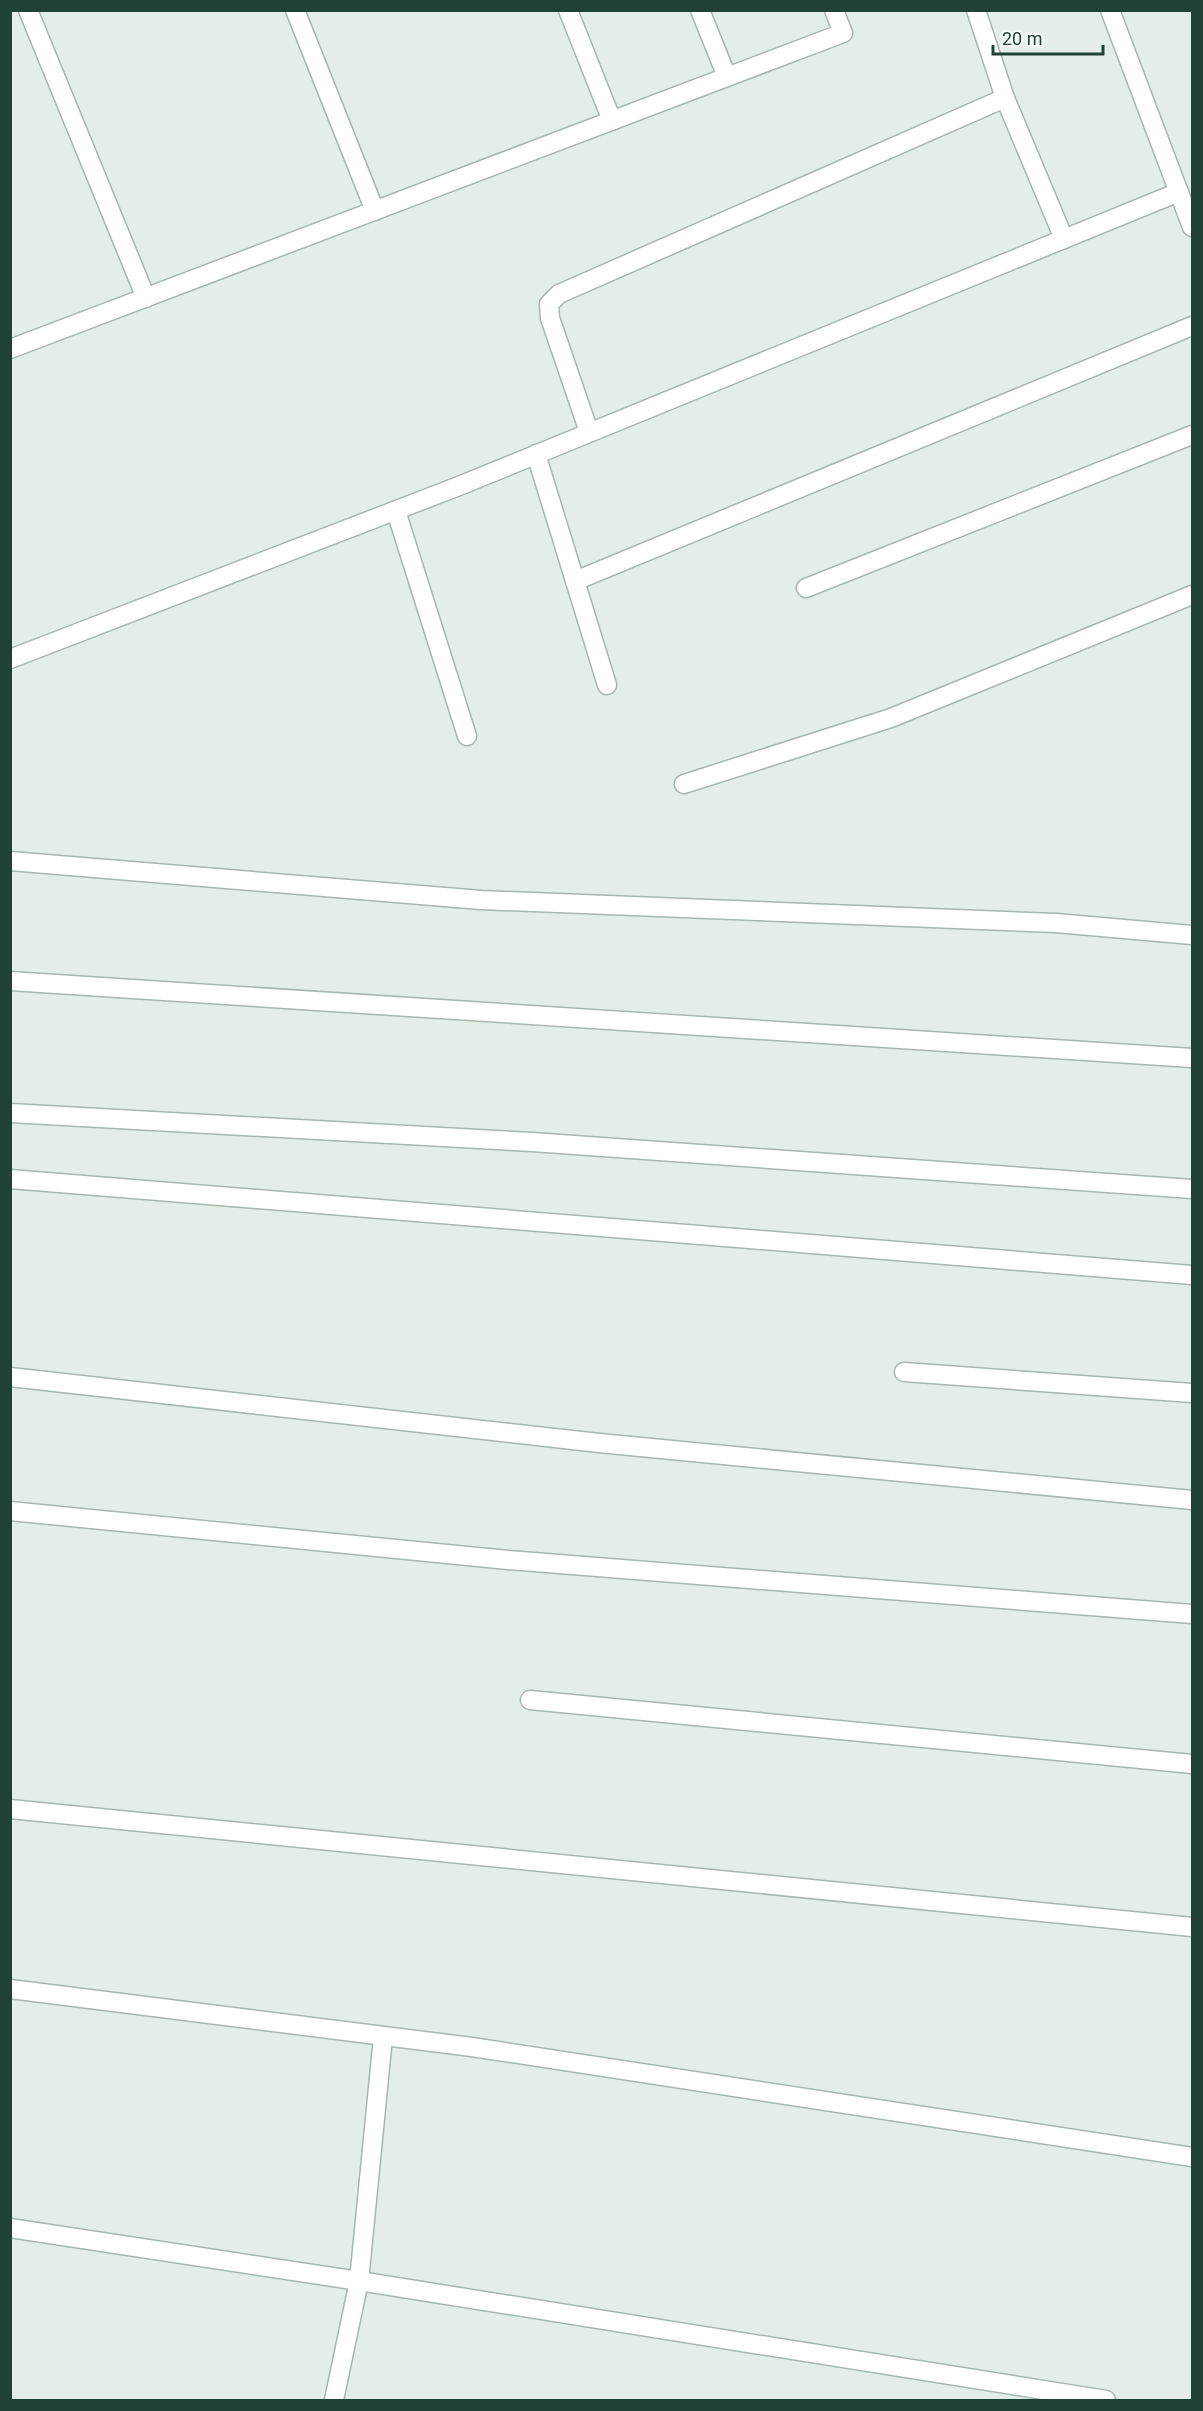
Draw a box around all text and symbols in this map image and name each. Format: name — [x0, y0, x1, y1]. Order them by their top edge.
scale bar — [993, 18, 1102, 56]
text: 20 m — [1002, 28, 1042, 49]

